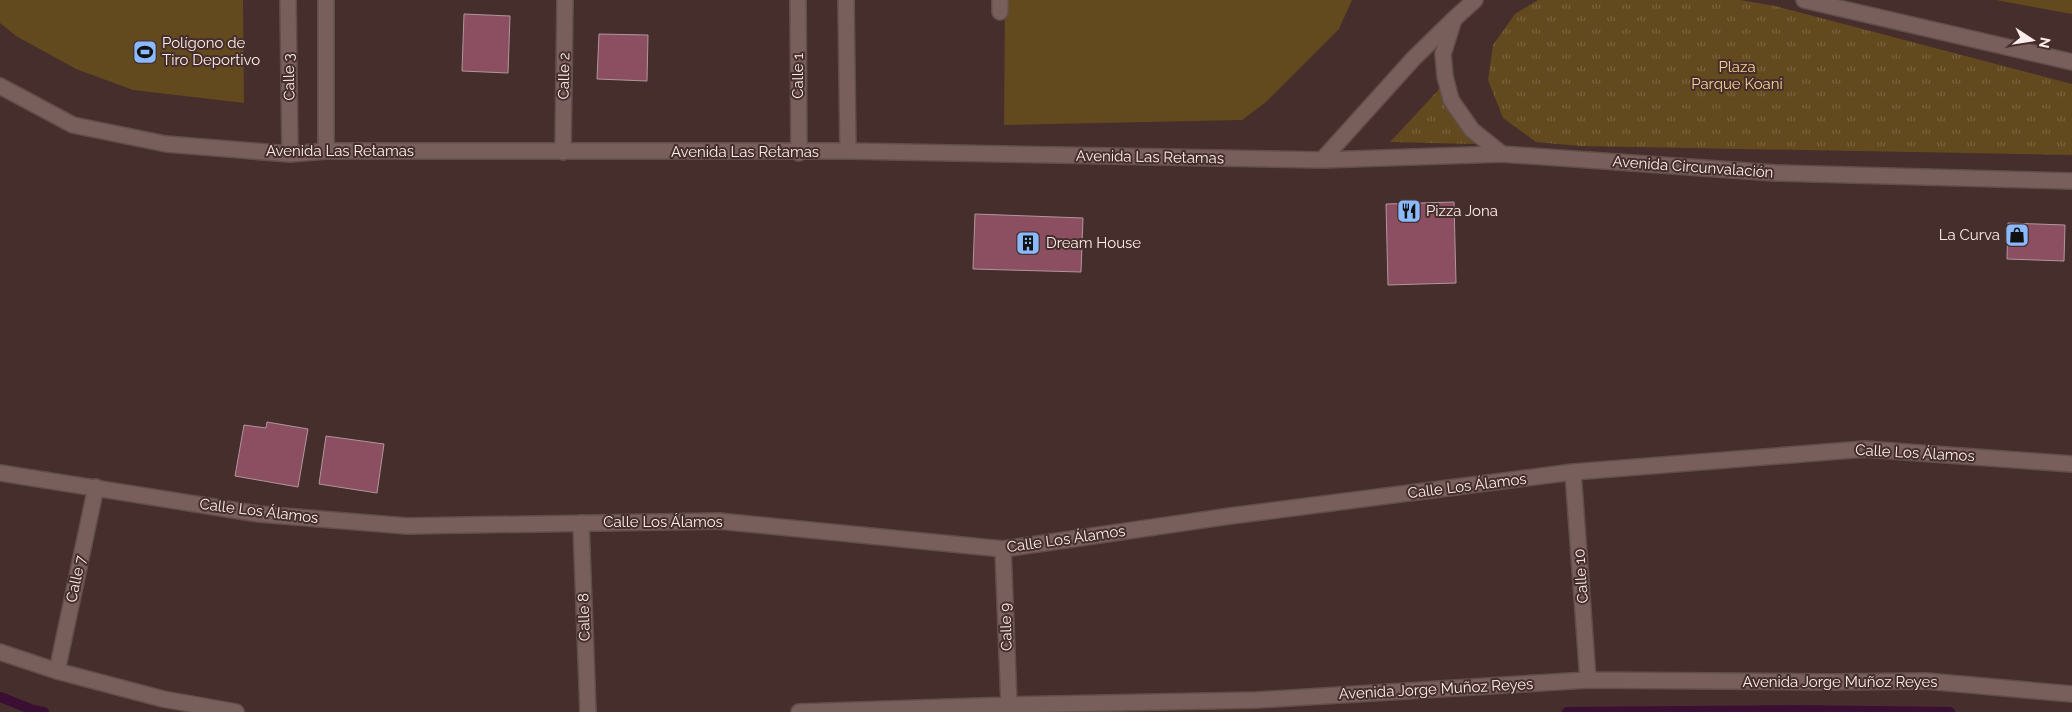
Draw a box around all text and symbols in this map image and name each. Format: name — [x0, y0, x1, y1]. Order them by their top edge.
north arrow — [2007, 15, 2057, 65]
place label: Polígono de Tiro Deportivo — [162, 34, 260, 69]
text: N — [2036, 36, 2054, 50]
sports icon: Polígono de Tiro Deportivo — [132, 39, 158, 65]
street label: Calle 2 — [555, 52, 573, 100]
street label: Calle 3 — [280, 53, 298, 101]
street label: Calle 1 — [789, 53, 807, 99]
park label: Plaza Parque Koani — [1691, 58, 1783, 93]
street label: Avenida Las Retamas — [266, 142, 414, 160]
street label: Avenida Las Retamas — [671, 143, 819, 161]
street label: Avenida Las Retamas — [1076, 147, 1224, 167]
street label: Avenida Circunvalación — [1612, 152, 1774, 182]
restaurant icon: Pizza Jona — [1396, 198, 1422, 224]
place label: Pizza Jona — [1426, 202, 1498, 220]
shop icon: La Curva — [2004, 222, 2030, 248]
place label: La Curva — [1939, 226, 2000, 244]
building icon: Dream House — [1015, 230, 1041, 256]
place label: Dream House — [1046, 234, 1141, 252]
street label: Calle Los Álamos — [1855, 441, 1975, 465]
street label: Calle Los Álamos — [1406, 470, 1528, 502]
street label: Calle Los Álamos — [198, 495, 320, 527]
street label: Calle Los Álamos — [603, 513, 723, 531]
street label: Calle Los Álamos — [1005, 522, 1127, 556]
street label: Calle 10 — [1570, 548, 1592, 604]
street label: Calle 7 — [62, 554, 90, 604]
street label: Calle 8 — [574, 593, 594, 641]
street label: Calle 9 — [996, 602, 1016, 651]
street label: Avenida Jorge Muñoz Reyes — [1743, 673, 1937, 691]
street label: Avenida Jorge Muñoz Reyes — [1338, 675, 1534, 703]

